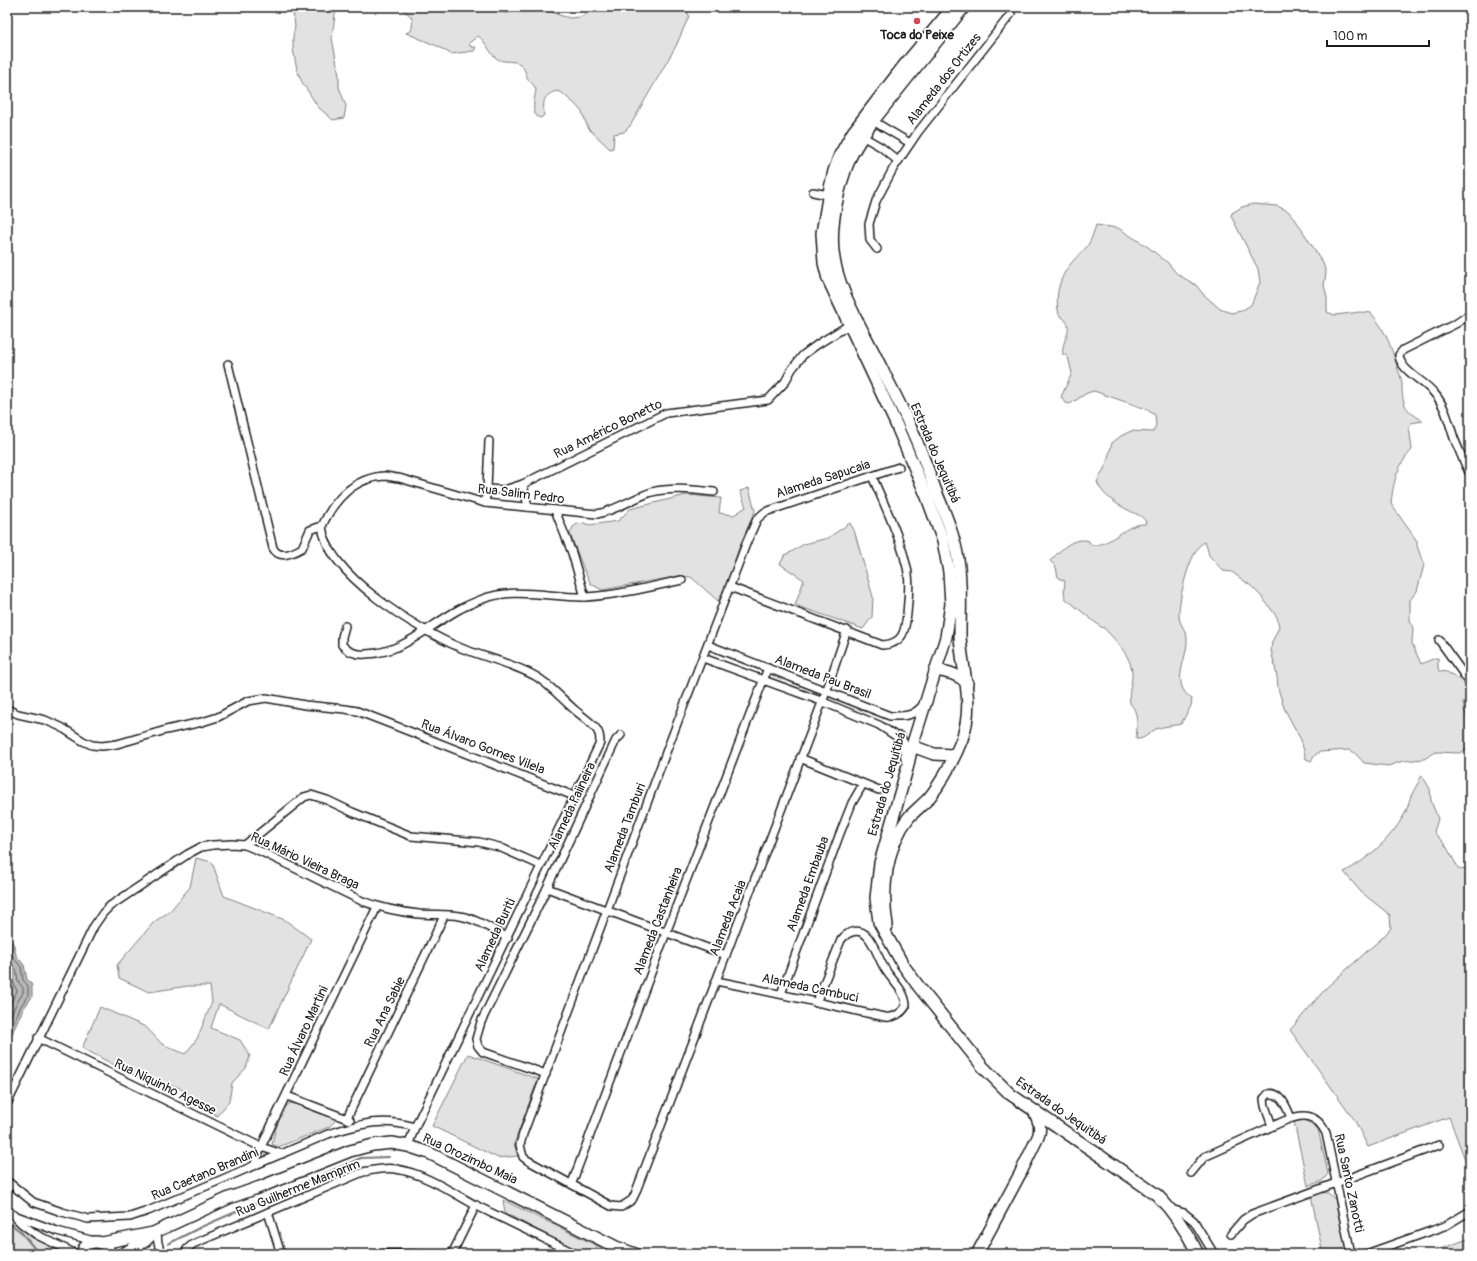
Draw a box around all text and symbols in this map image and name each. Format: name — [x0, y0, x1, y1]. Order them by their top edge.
marker: Toca do Peixe — [912, 16, 922, 26]
scale bar — [1327, 22, 1429, 48]
place label: Toca do Peixe — [879, 27, 954, 43]
text: 100 m — [1333, 29, 1368, 44]
street label: Alameda dos Ortizes — [903, 30, 985, 128]
street label: Rua Américo Bonetto — [551, 396, 665, 462]
street label: Estrada do Jequitibá — [907, 401, 963, 505]
street label: Alameda Sapucaia — [774, 456, 872, 502]
street label: Rua Salim Pedro — [477, 481, 565, 507]
street label: Alameda Pau Brasil — [773, 651, 873, 703]
street label: Rua Álvaro Gomes Vilela — [419, 716, 547, 778]
street label: Estrada do Jequitibá — [865, 730, 909, 838]
street label: Alameda Paiineira — [545, 760, 599, 852]
street label: Alameda Tamburi — [601, 781, 649, 875]
street label: Rua Mário Vieira Braga — [248, 829, 362, 893]
street label: Alameda Embauba — [783, 834, 833, 934]
street label: Alameda Castanheira — [630, 865, 686, 977]
street label: Alameda Acaia — [706, 878, 750, 958]
street label: Alameda Buriti — [471, 896, 519, 974]
street label: Alameda Cambuci — [760, 970, 860, 1006]
street label: Rua Ana Sabie — [361, 974, 409, 1050]
street label: Rua Álvaro Martini — [276, 983, 332, 1079]
street label: Rua Niquinho Agesse — [111, 1055, 219, 1119]
street label: Estrada do Jequitibá — [1012, 1074, 1110, 1148]
street label: Rua Orozimbo Maia — [420, 1130, 520, 1188]
street label: Rua Santo Zanotti — [1331, 1132, 1367, 1234]
street label: Rua Caetano Brandini — [149, 1144, 261, 1204]
street label: Rua Guilherme Mamprim — [233, 1156, 363, 1220]

